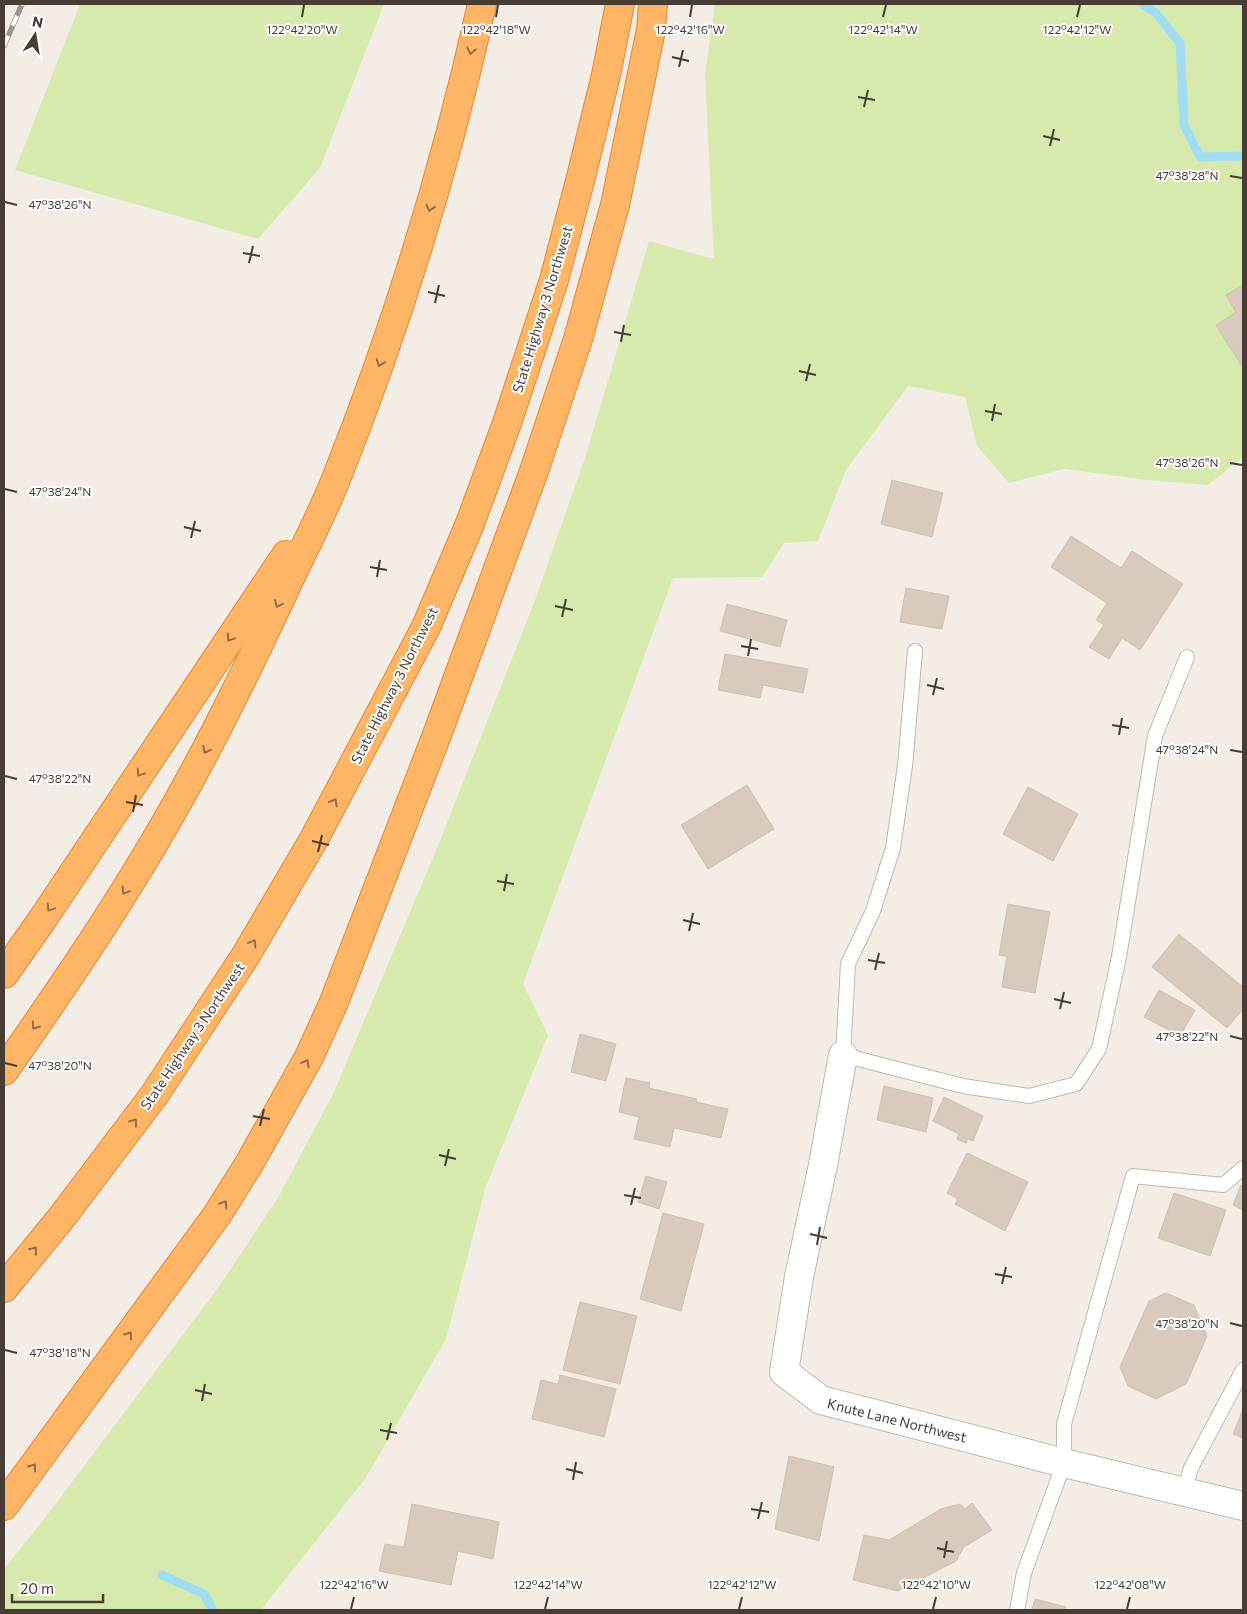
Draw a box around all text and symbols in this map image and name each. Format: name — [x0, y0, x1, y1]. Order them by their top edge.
north arrow — [10, 10, 60, 60]
text: N — [31, 12, 45, 31]
text: 122°42'20"W — [266, 22, 338, 36]
text: 122°42'18"W — [461, 22, 531, 36]
text: 122°42'16"W — [655, 22, 725, 36]
text: 122°42'14"W — [848, 22, 918, 36]
text: 122°42'12"W — [1043, 22, 1111, 36]
one-way arrow — [466, 47, 477, 56]
text: 47°38'28"N — [1155, 168, 1219, 182]
text: 47°38'26"N — [28, 197, 92, 211]
one-way arrow — [425, 204, 435, 212]
street label: State Highway 3 Northwest — [508, 223, 576, 395]
one-way arrow — [376, 358, 386, 367]
text: 47°38'26"N — [1155, 455, 1219, 469]
text: 47°38'24"N — [29, 484, 91, 498]
one-way arrow — [273, 599, 284, 608]
street label: State Highway 3 Northwest — [347, 604, 441, 766]
one-way arrow — [227, 633, 237, 642]
text: 47°38'24"N — [1156, 742, 1218, 756]
one-way arrow — [202, 745, 212, 754]
one-way arrow — [137, 767, 146, 777]
text: 47°38'22"N — [29, 771, 91, 785]
one-way arrow — [328, 798, 338, 807]
one-way arrow — [121, 885, 131, 894]
one-way arrow — [47, 902, 56, 912]
one-way arrow — [246, 939, 256, 948]
street label: State Highway 3 Northwest — [136, 959, 248, 1113]
one-way arrow — [32, 1020, 41, 1030]
text: 47°38'22"N — [1156, 1029, 1218, 1043]
text: 47°38'20"N — [28, 1058, 92, 1072]
one-way arrow — [299, 1060, 309, 1069]
one-way arrow — [128, 1118, 137, 1128]
one-way arrow — [218, 1200, 227, 1210]
one-way arrow — [29, 1247, 38, 1256]
text: 47°38'20"N — [1155, 1316, 1219, 1330]
one-way arrow — [122, 1332, 132, 1341]
text: 47°38'18"N — [29, 1345, 91, 1359]
street label: Knute Lane Northwest — [826, 1394, 969, 1446]
one-way arrow — [26, 1463, 36, 1472]
scale bar — [12, 1572, 104, 1604]
text: 122°42'16"W — [319, 1577, 389, 1591]
text: 122°42'14"W — [513, 1577, 583, 1591]
text: 122°42'12"W — [708, 1577, 776, 1591]
text: 122°42'10"W — [901, 1577, 971, 1591]
text: 122°42'08"W — [1094, 1577, 1166, 1591]
text: 20 m — [20, 1579, 54, 1597]

